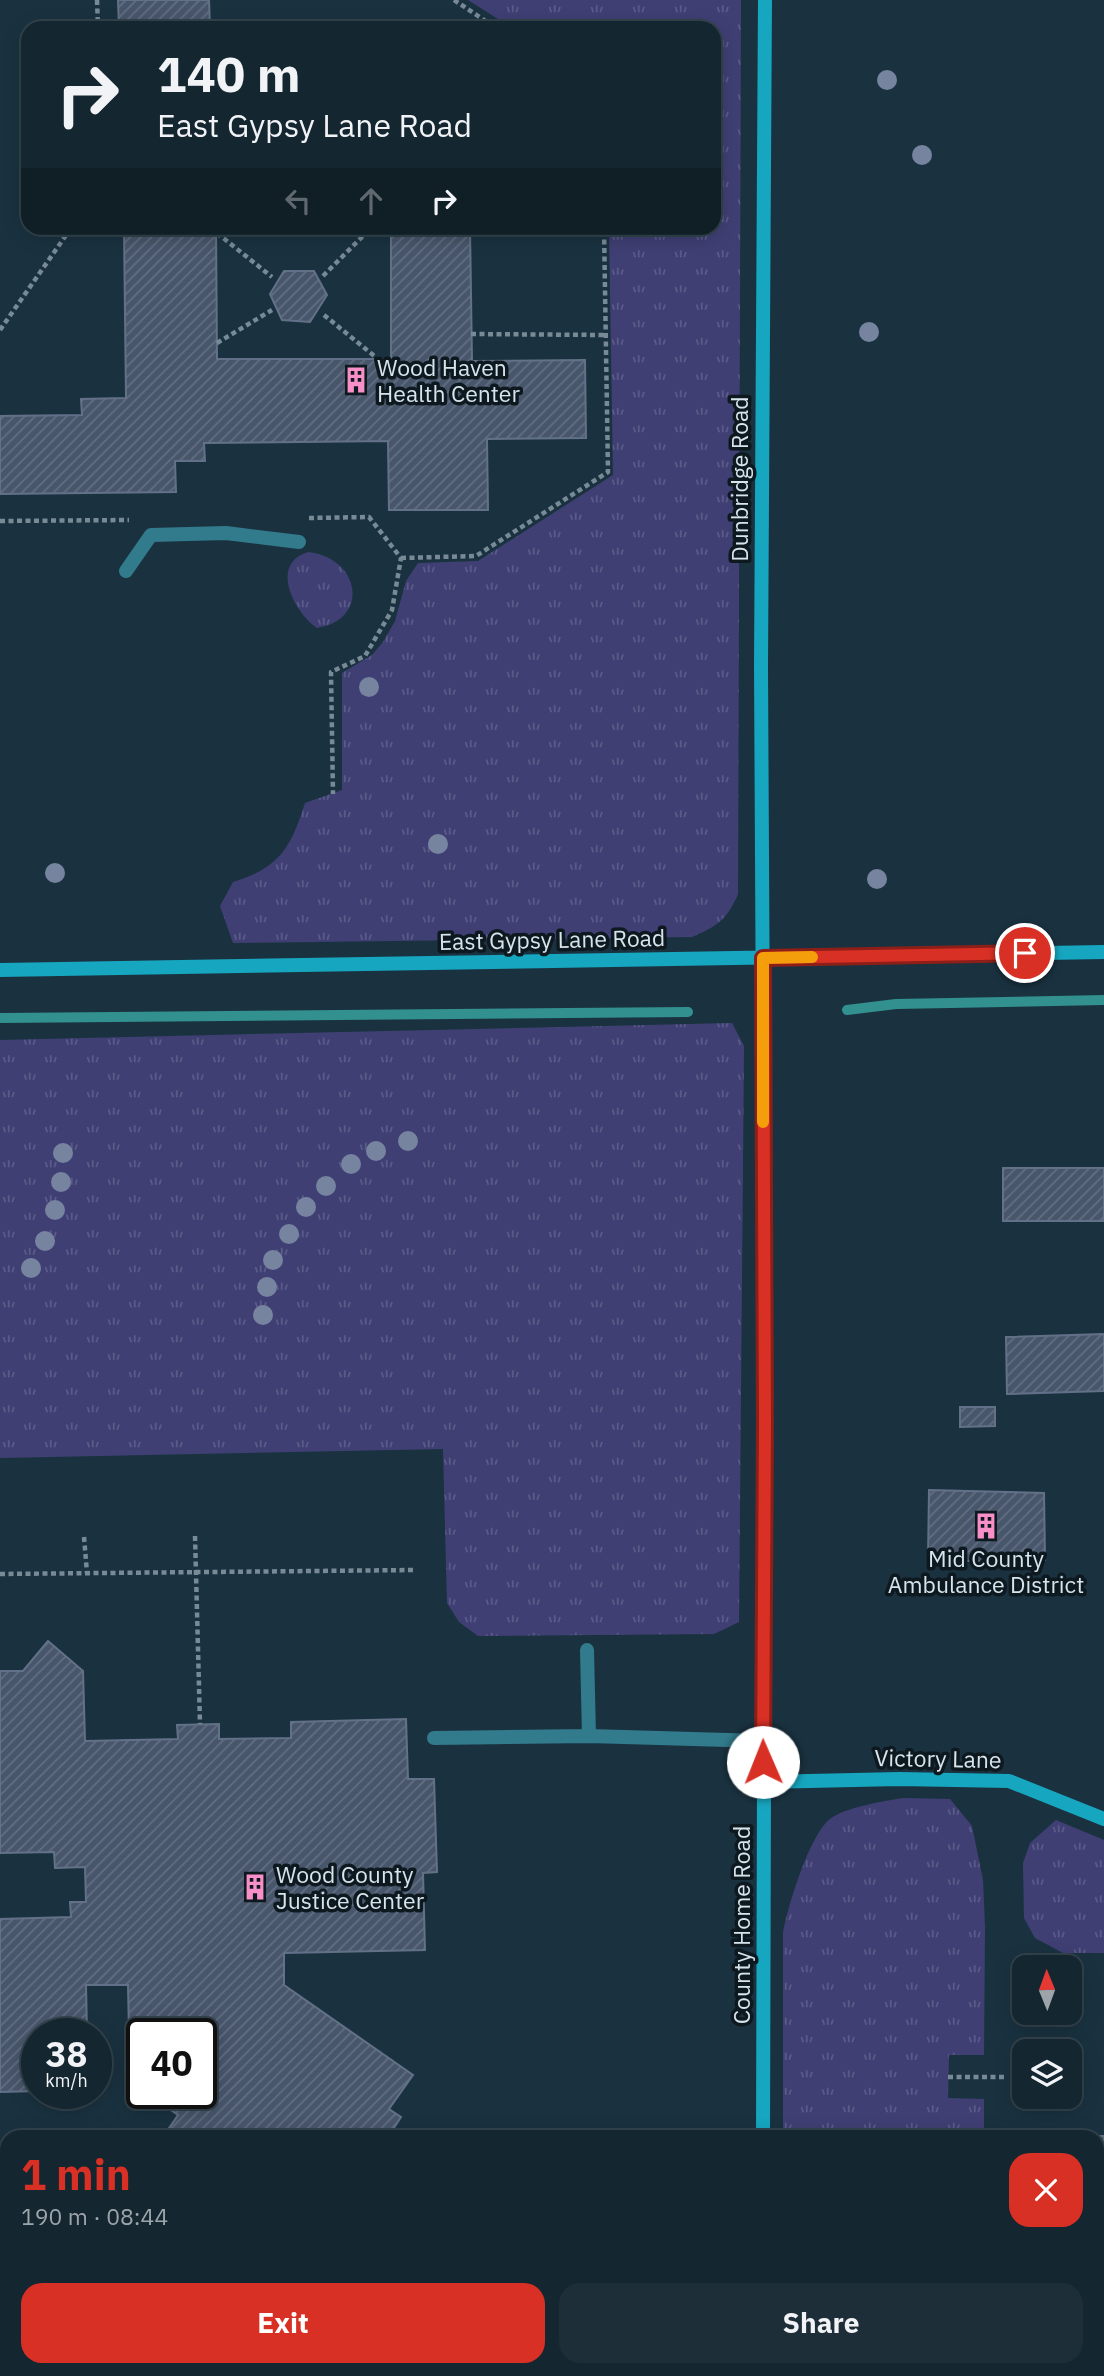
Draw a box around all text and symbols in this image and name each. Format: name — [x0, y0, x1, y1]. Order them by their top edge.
text: 140 m — [157, 42, 301, 105]
icon: right — [42, 49, 133, 140]
text: East Gypsy Lane Road — [157, 104, 472, 146]
icon: left — [279, 182, 317, 220]
icon: ahead — [352, 182, 390, 220]
icon: right — [425, 182, 463, 220]
place label: Wood Haven Health Center — [377, 352, 520, 408]
building icon: Wood Haven Health Center — [341, 365, 371, 395]
street label: Dunbridge Road — [724, 396, 754, 562]
street label: East Gypsy Lane Road — [438, 922, 666, 956]
pin — [995, 923, 1055, 983]
icon: arrive — [1006, 934, 1044, 972]
building icon: Mid County Ambulance District — [971, 1511, 1001, 1541]
place label: Mid County Ambulance District — [888, 1543, 1084, 1599]
position arrow — [726, 1725, 800, 1799]
street label: Victory Lane — [874, 1742, 1002, 1774]
street label: County Home Road — [726, 1826, 756, 2024]
place label: Wood County Justice Center — [276, 1859, 425, 1915]
building icon: Wood County Justice Center — [240, 1872, 270, 1902]
north arrow — [1012, 1955, 1082, 2025]
map controls — [1012, 1955, 1082, 2109]
speed limit sign: 40 — [126, 2018, 217, 2109]
text: 38 — [45, 2031, 88, 2077]
button: layers — [1012, 2039, 1082, 2109]
text: km/h — [45, 2069, 88, 2092]
text: 1 min — [21, 2147, 131, 2202]
button: close — [1009, 2153, 1083, 2227]
text: 190 m · 08:44 — [21, 2201, 168, 2231]
button: Exit — [21, 2283, 545, 2363]
button: Share — [559, 2283, 1083, 2363]

